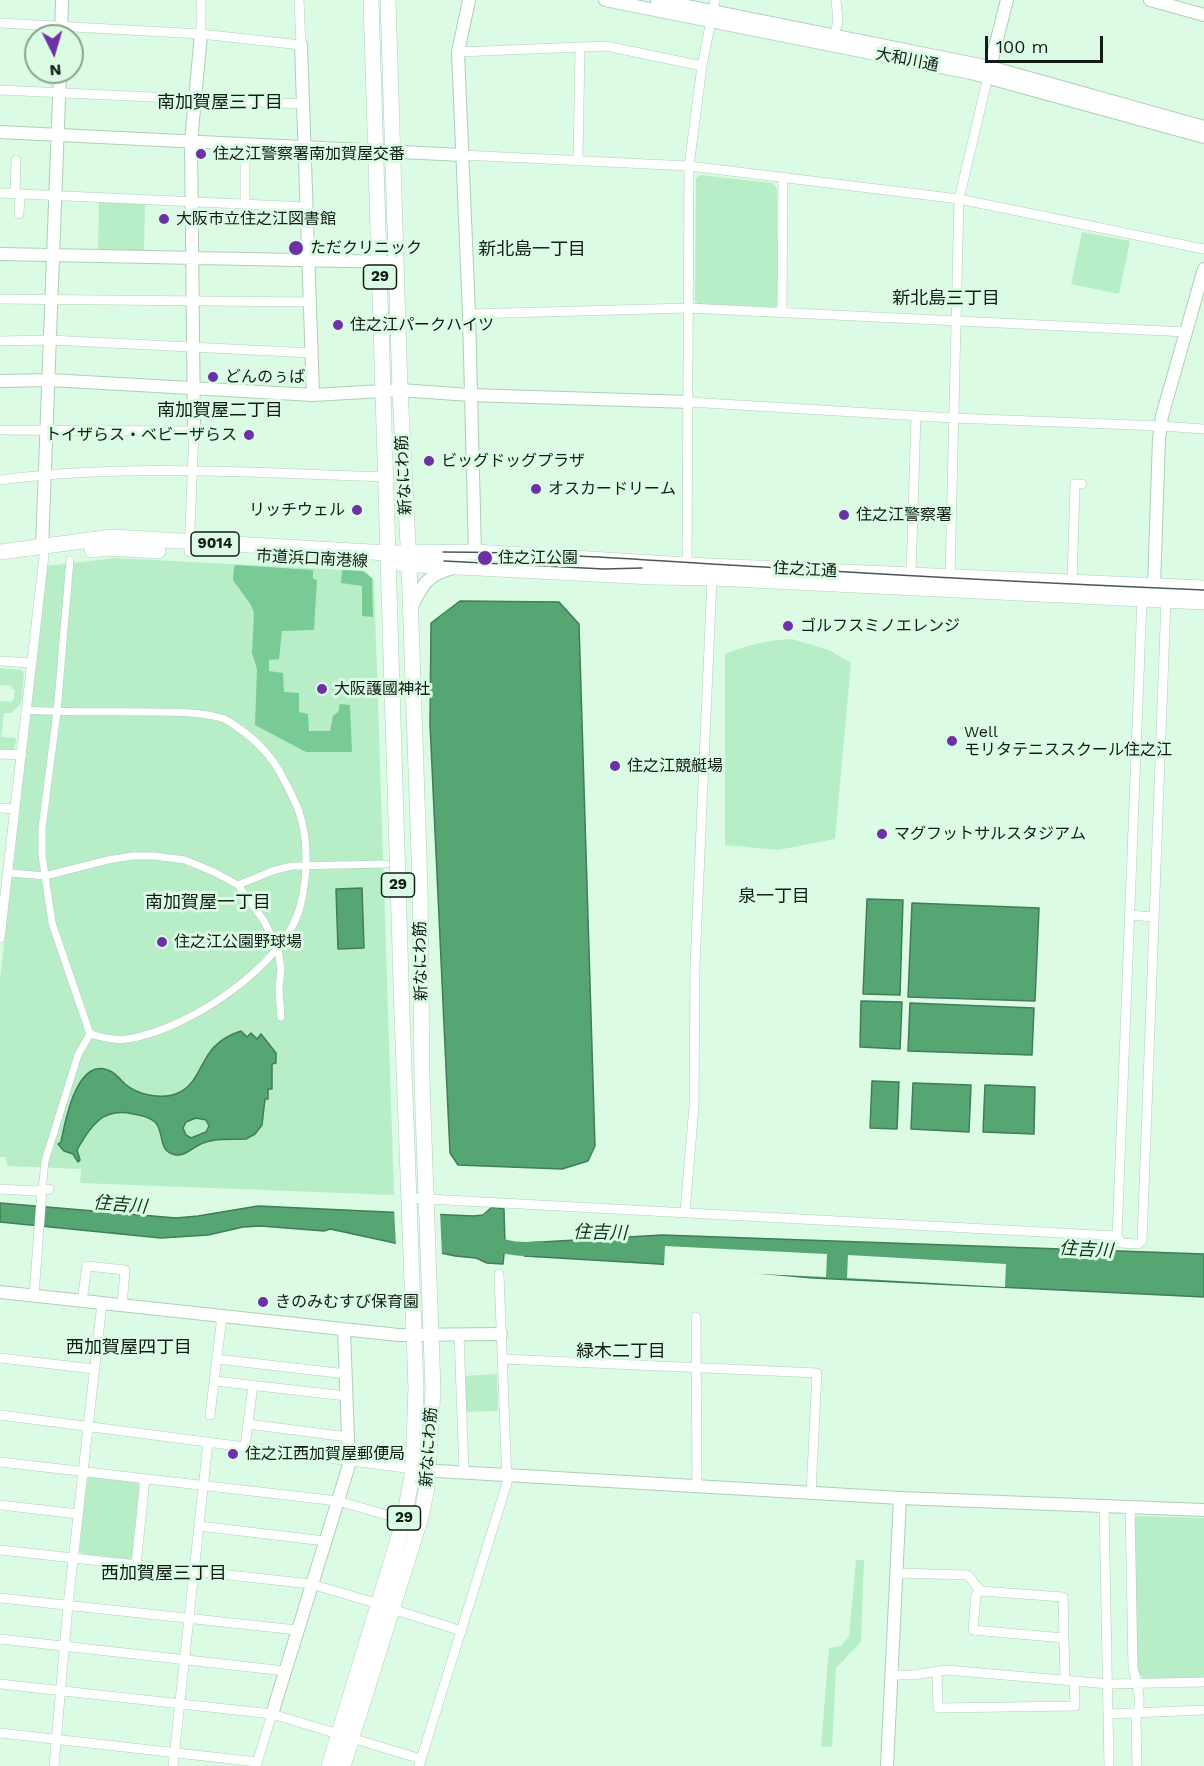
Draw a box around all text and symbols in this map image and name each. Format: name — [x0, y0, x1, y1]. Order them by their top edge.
north arrow — [24, 24, 84, 84]
scale bar — [988, 24, 1106, 62]
text: 100 m — [996, 36, 1049, 57]
street label: 大和川通 — [874, 44, 940, 76]
text: N — [49, 60, 62, 80]
district label: 南加賀屋三丁目 — [157, 92, 283, 114]
place label: 住之江警察署南加賀屋交番 — [213, 144, 405, 164]
marker: 住之江警察署南加賀屋交番 — [194, 147, 208, 161]
place label: 大阪市立住之江図書館 — [176, 209, 336, 229]
marker: 大阪市立住之江図書館 — [157, 212, 171, 226]
place label: ただクリニック — [310, 238, 422, 258]
marker: ただクリニック — [287, 239, 305, 257]
district label: 新北島一丁目 — [478, 239, 586, 261]
road number: 29 — [364, 265, 397, 289]
district label: 新北島三丁目 — [892, 288, 1000, 310]
place label: 住之江パークハイツ — [350, 315, 494, 335]
marker: 住之江パークハイツ — [331, 318, 345, 332]
place label: どんのぅば — [225, 367, 305, 387]
marker: どんのぅば — [206, 370, 220, 384]
district label: 南加賀屋二丁目 — [157, 400, 283, 422]
place label: トイザらス・ベビーザらス — [45, 425, 237, 445]
marker: トイザらス・ベビーザらス — [242, 428, 256, 442]
street label: 新なにわ筋 — [392, 435, 416, 515]
place label: ビッグドッグプラザ — [441, 451, 585, 471]
marker: ビッグドッグプラザ — [422, 454, 436, 468]
place label: オスカードリーム — [548, 479, 676, 499]
marker: オスカードリーム — [529, 482, 543, 496]
place label: リッチウェル — [249, 500, 345, 520]
marker: リッチウェル — [350, 503, 364, 517]
place label: 住之江警察署 — [856, 505, 952, 525]
marker: 住之江警察署 — [837, 508, 851, 522]
road number: 9014 — [191, 532, 239, 556]
street label: 市道浜口南港線 — [256, 546, 368, 572]
place label: 住之江公園 — [498, 548, 578, 568]
marker: 住之江公園 — [476, 549, 494, 567]
street label: 住之江通 — [773, 559, 837, 581]
place label: ゴルフスミノエレンジ — [800, 616, 960, 636]
marker: ゴルフスミノエレンジ — [781, 619, 795, 633]
place label: 大阪護國神社 — [334, 679, 430, 699]
marker: 大阪護國神社 — [315, 682, 329, 696]
place label: Well モリタテニススクール住之江 — [964, 722, 1172, 760]
marker: Well モリタテニススクール住之江 — [945, 734, 959, 748]
place label: 住之江競艇場 — [627, 756, 723, 776]
marker: 住之江競艇場 — [608, 759, 622, 773]
place label: マグフットサルスタジアム — [894, 824, 1086, 844]
marker: マグフットサルスタジアム — [875, 827, 889, 841]
road number: 29 — [382, 873, 414, 897]
district label: 泉一丁目 — [738, 886, 810, 908]
district label: 南加賀屋一丁目 — [145, 892, 271, 914]
street label: 新なにわ筋 — [411, 921, 431, 1001]
place label: 住之江公園野球場 — [174, 932, 302, 952]
marker: 住之江公園野球場 — [155, 935, 169, 949]
water label: 住吉川 — [92, 1192, 148, 1218]
water label: 住吉川 — [573, 1222, 627, 1244]
water label: 住吉川 — [1058, 1238, 1114, 1262]
place label: きのみむすび保育園 — [275, 1292, 419, 1312]
marker: きのみむすび保育園 — [256, 1295, 270, 1309]
district label: 西加賀屋四丁目 — [66, 1337, 192, 1359]
district label: 緑木二丁目 — [576, 1341, 666, 1363]
street label: 新なにわ筋 — [417, 1406, 441, 1488]
place label: 住之江西加賀屋郵便局 — [245, 1444, 405, 1464]
marker: 住之江西加賀屋郵便局 — [226, 1447, 240, 1461]
road number: 29 — [388, 1506, 420, 1530]
district label: 西加賀屋三丁目 — [101, 1563, 227, 1585]

